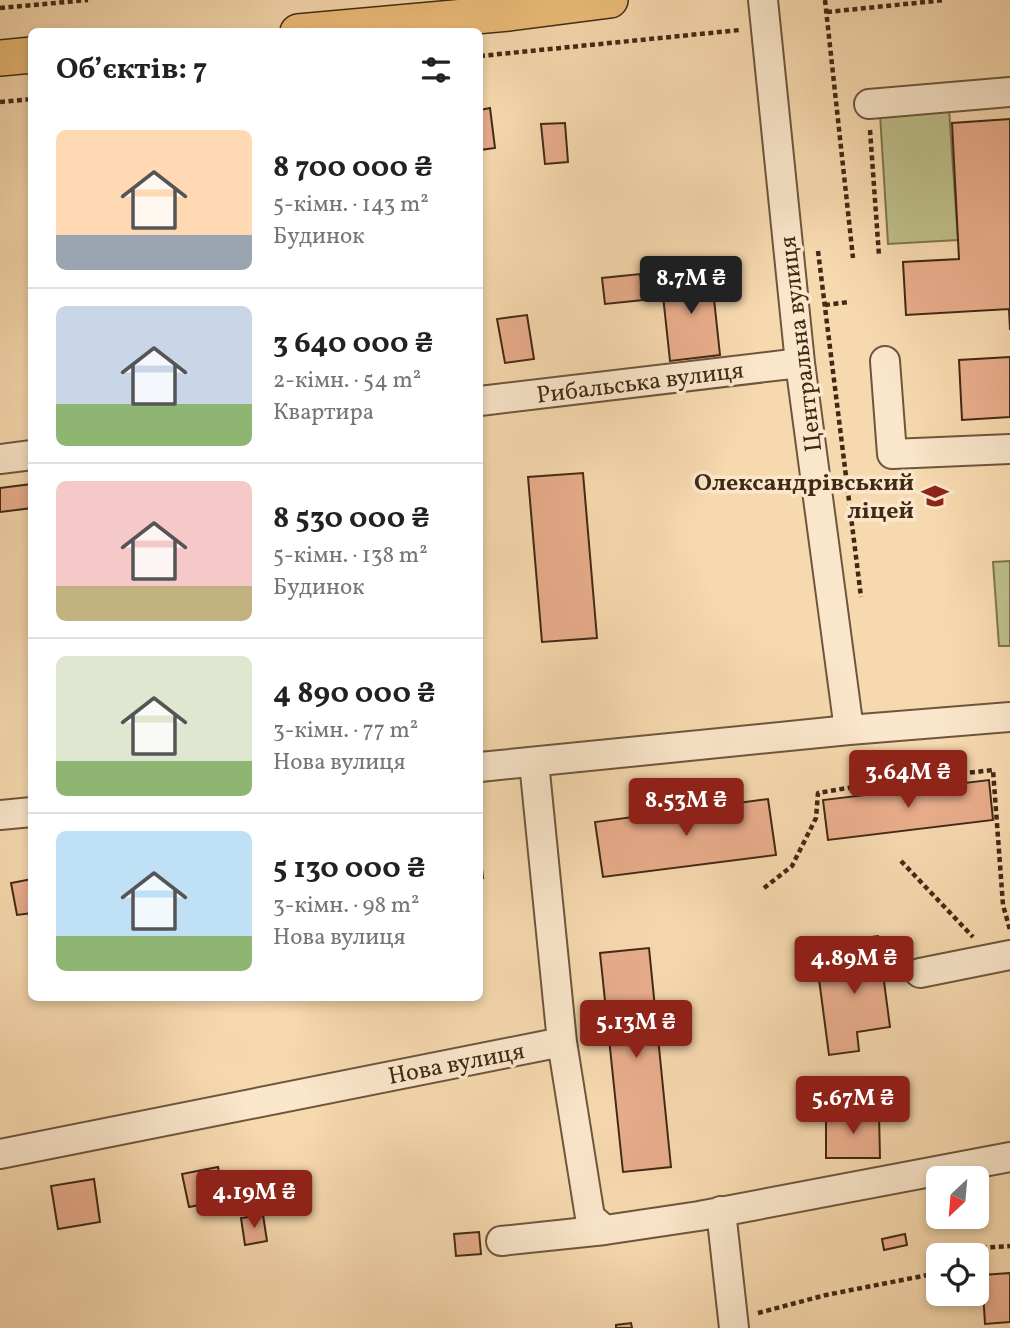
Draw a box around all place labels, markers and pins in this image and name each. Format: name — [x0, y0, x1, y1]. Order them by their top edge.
pin: 8.7M ₴ — [634, 256, 748, 316]
place label: Олександрівський ліцей — [694, 467, 914, 529]
school or university icon: Олександрівський ліцей — [920, 481, 950, 511]
pin: 3.64M ₴ — [843, 750, 973, 810]
pin: 8.53M ₴ — [621, 778, 751, 838]
pin: 4.89M ₴ — [789, 936, 919, 996]
pin: 5.13M ₴ — [571, 1000, 701, 1060]
pin: 5.67M ₴ — [788, 1076, 918, 1136]
pin: 4.19M ₴ — [189, 1170, 319, 1230]

